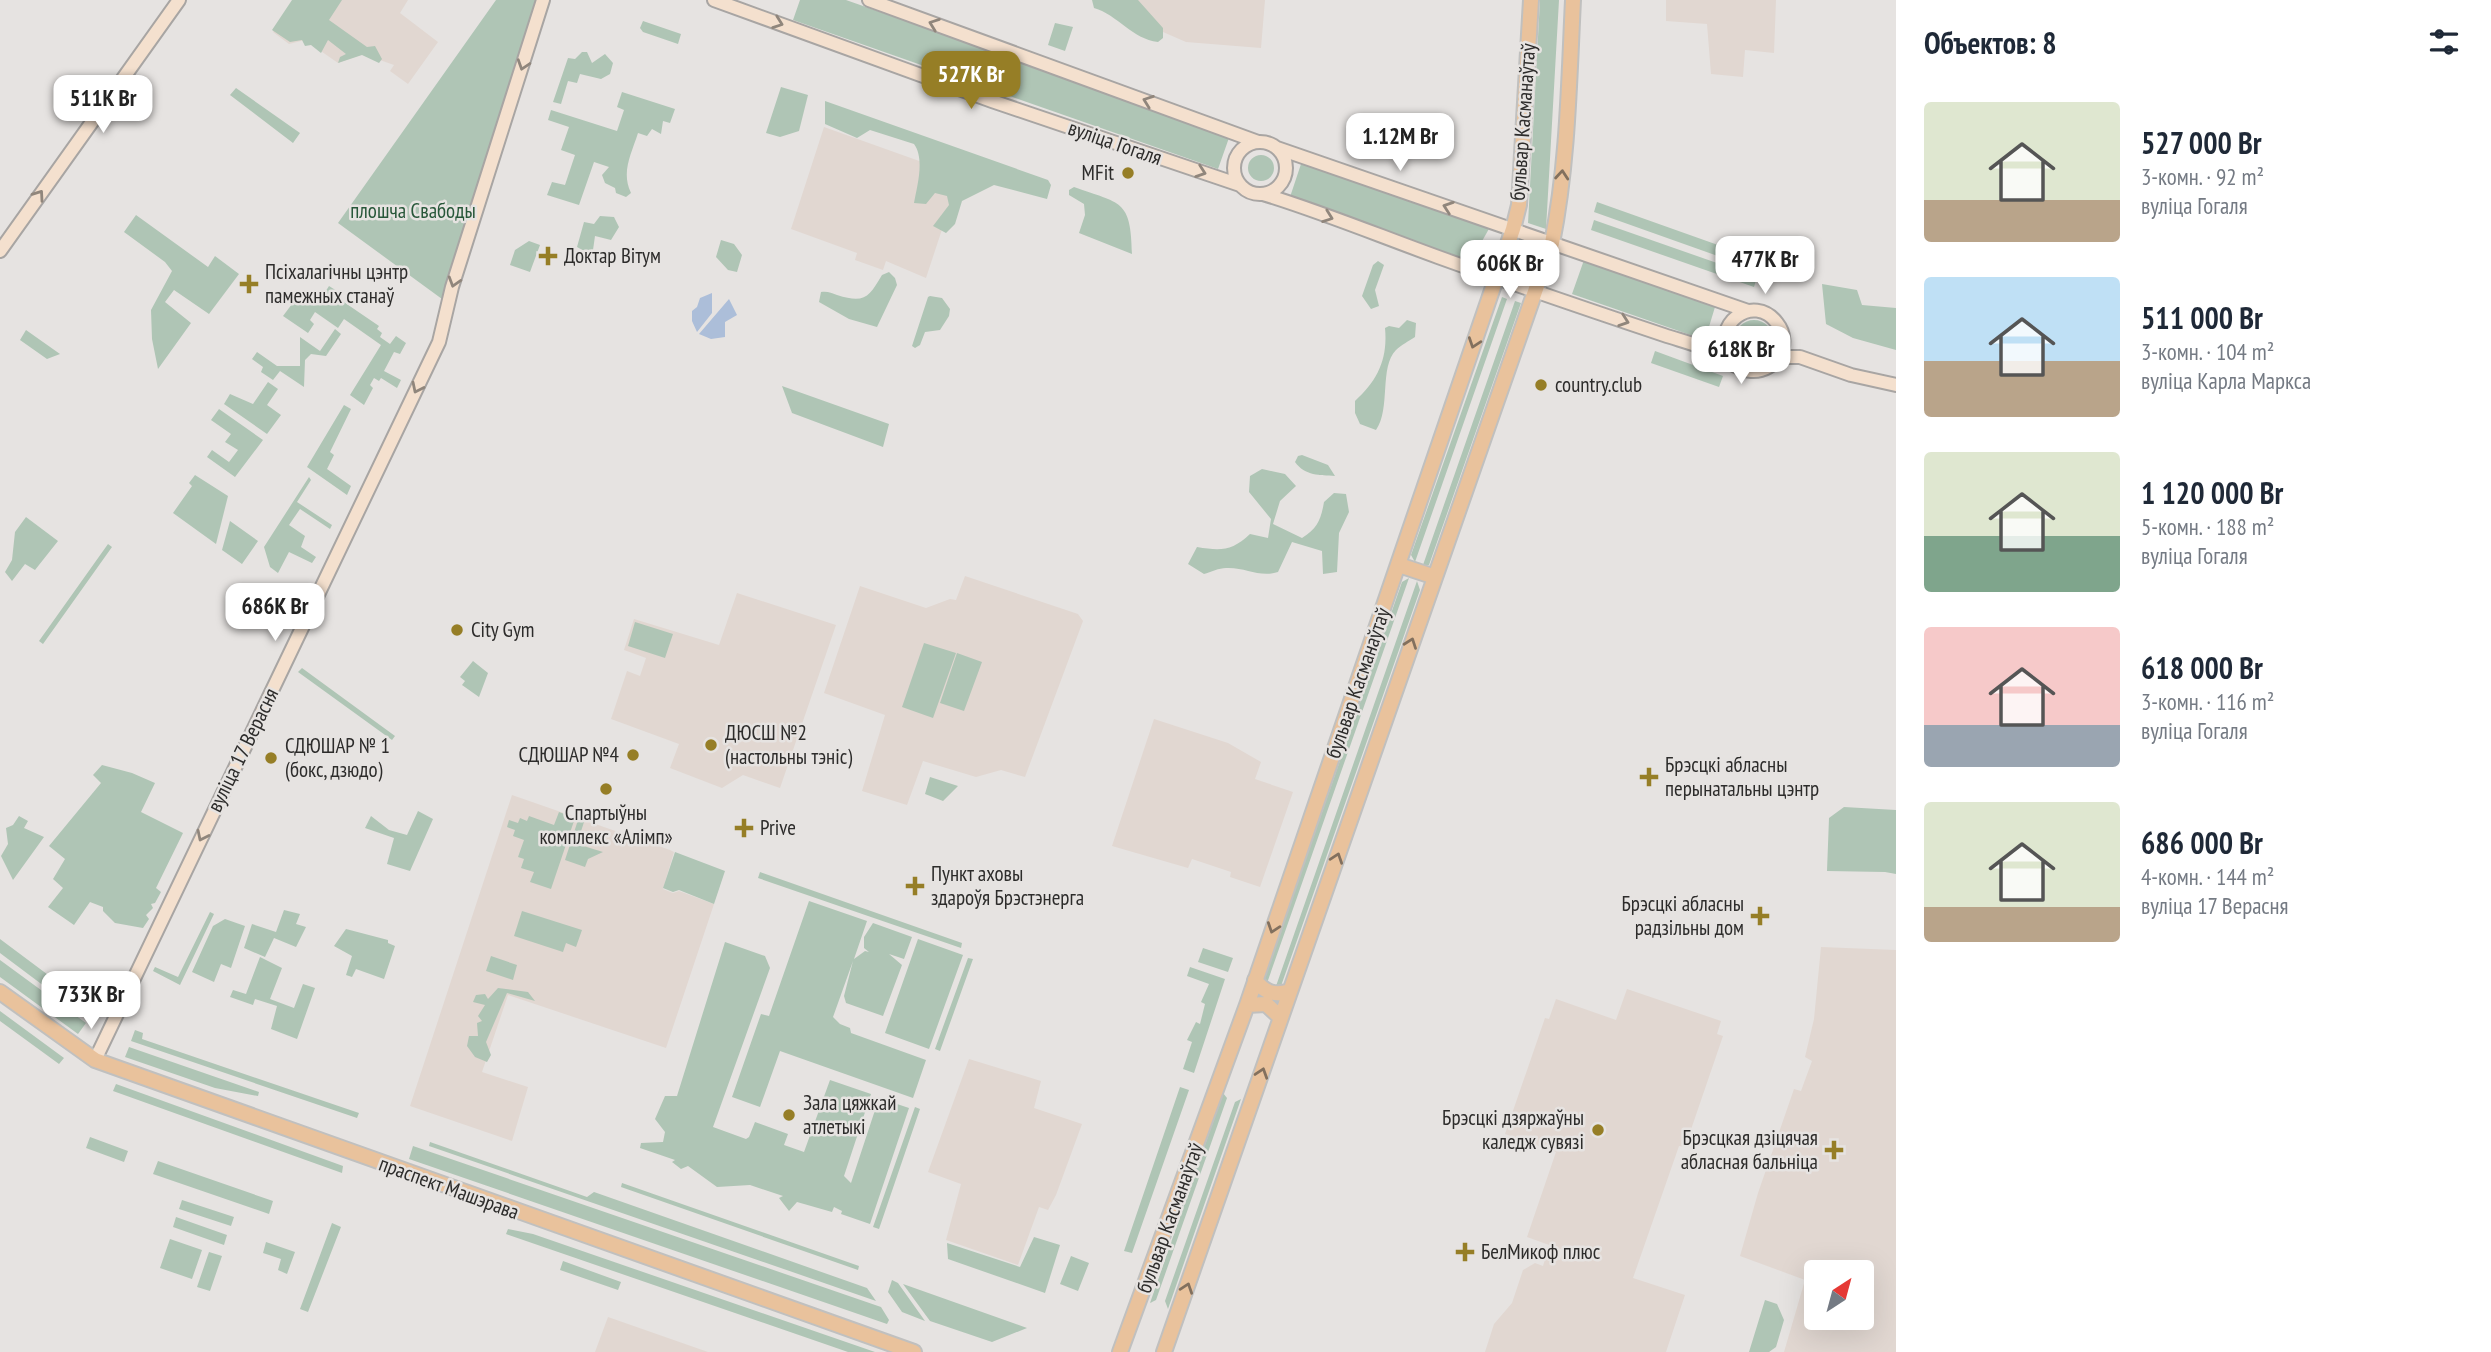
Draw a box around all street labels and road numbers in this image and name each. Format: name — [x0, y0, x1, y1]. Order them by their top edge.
street label: бульвар Касманаўтаў — [1504, 42, 1541, 201]
street label: вуліца Гогаля — [1065, 114, 1166, 171]
street label: бульвар Касманаўтаў — [1319, 604, 1396, 762]
street label: вуліца 17 Верасня — [201, 683, 284, 816]
street label: бульвар Касманаўтаў — [1130, 1139, 1209, 1296]
street label: праспект Машэрава — [375, 1150, 523, 1225]

